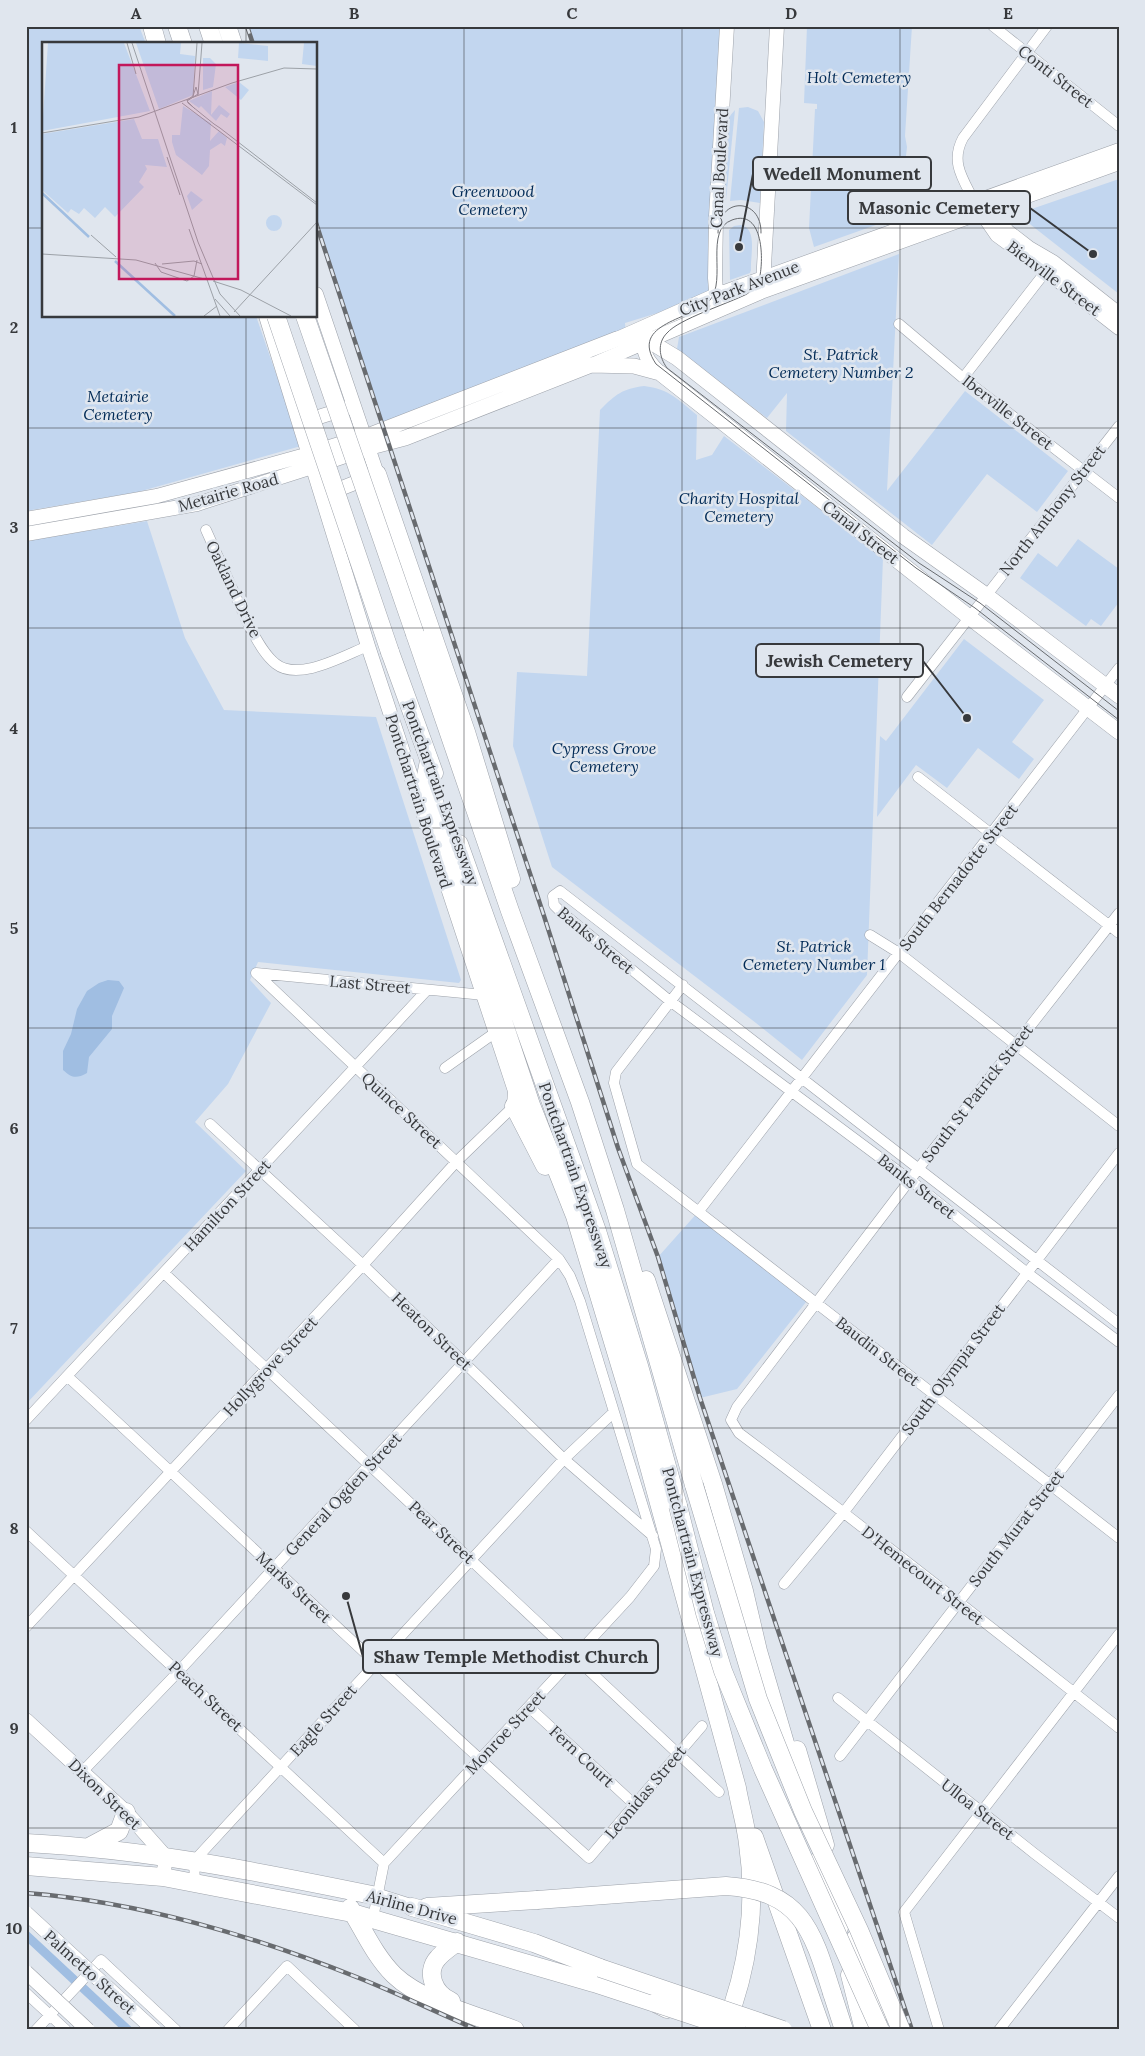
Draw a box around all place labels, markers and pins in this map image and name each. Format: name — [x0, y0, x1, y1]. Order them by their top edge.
callout: Wedell Monument — [753, 157, 931, 190]
callout: Masonic Cemetery — [848, 191, 1030, 224]
callout: Jewish Cemetery — [756, 644, 923, 677]
callout: Shaw Temple Methodist Church — [363, 1640, 658, 1673]

